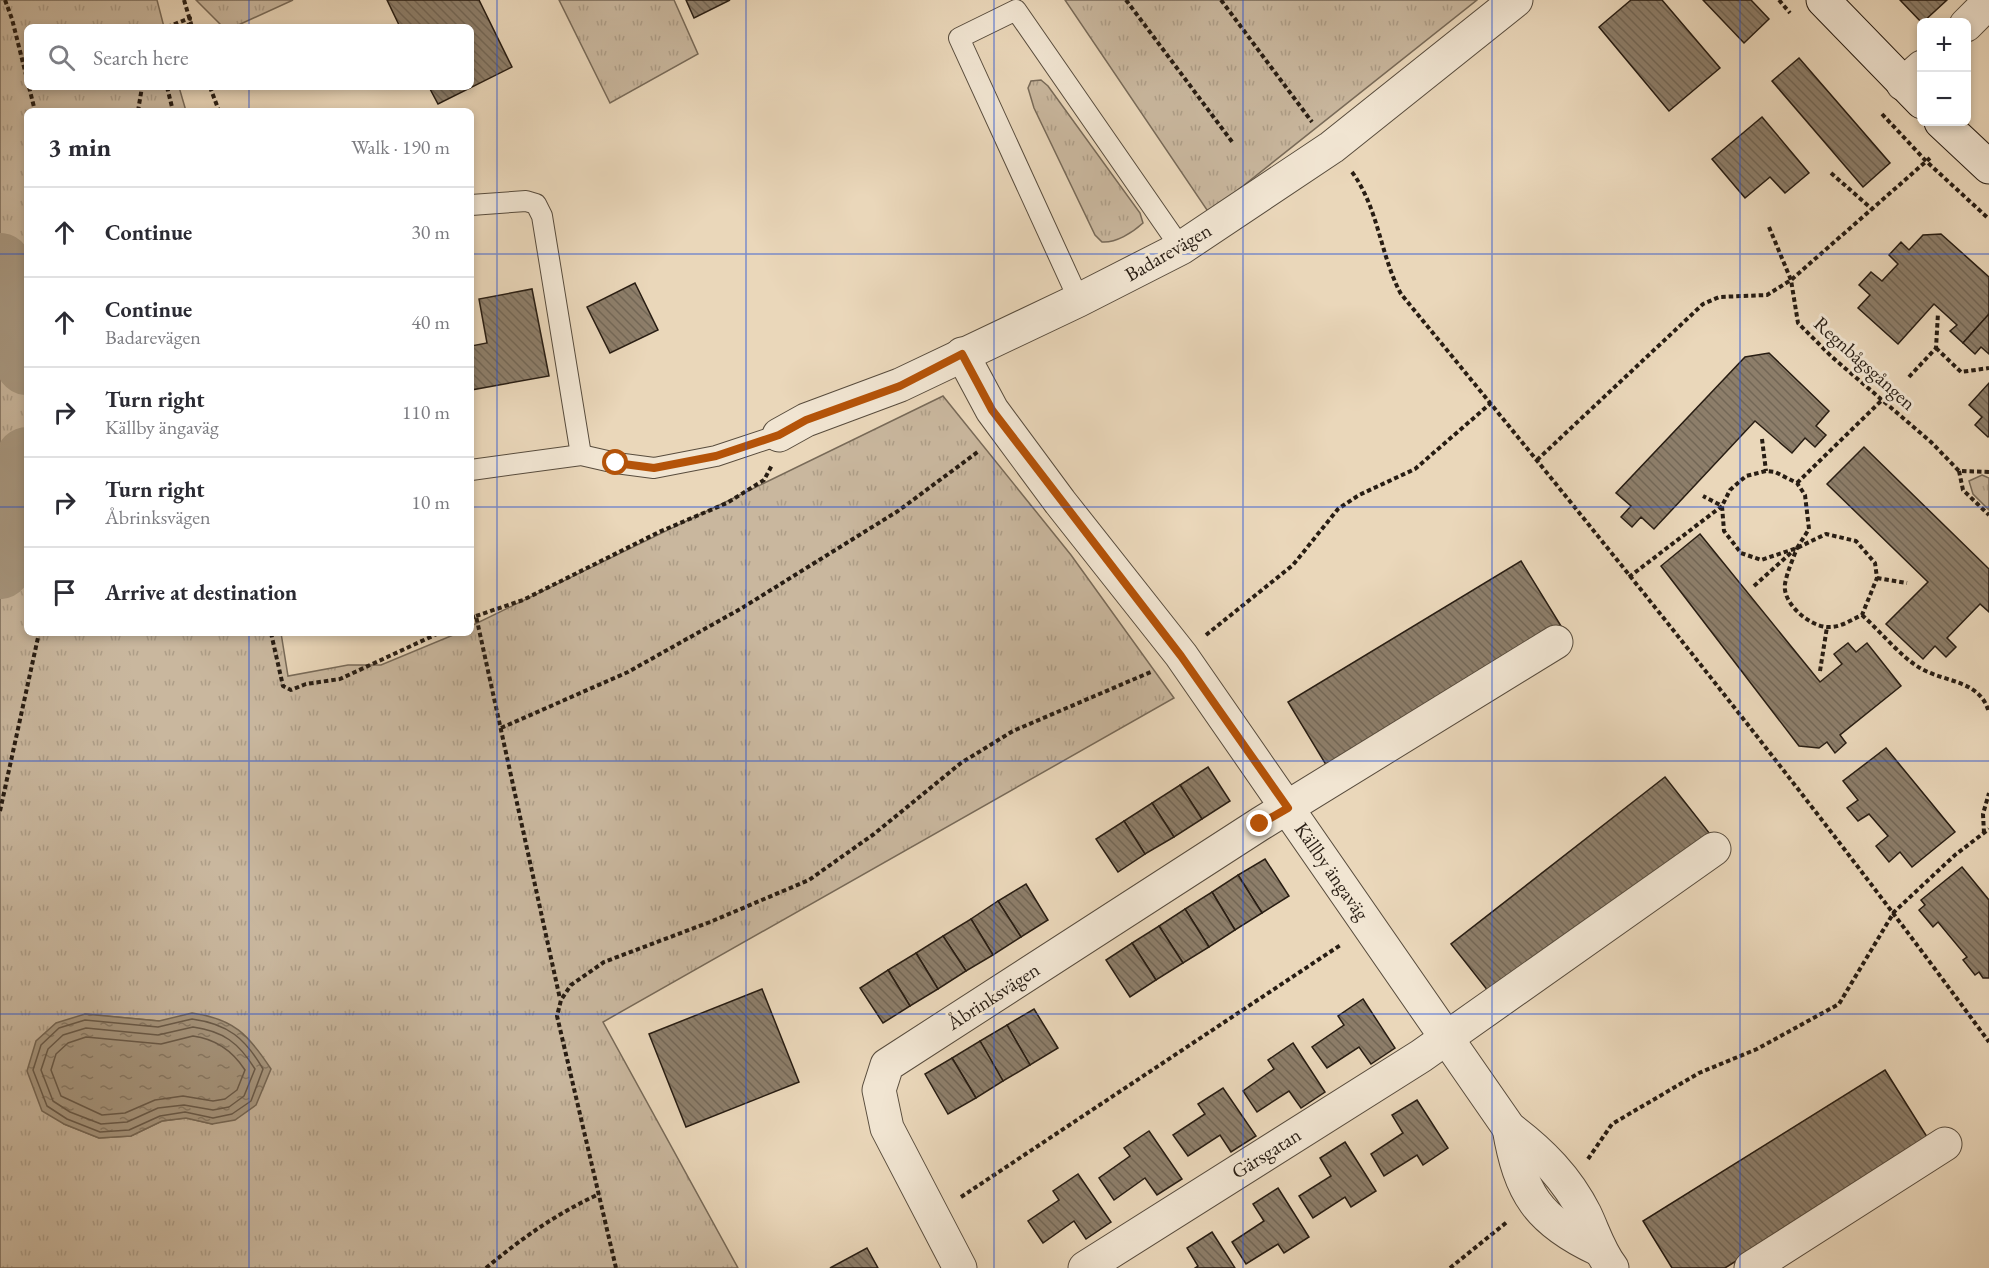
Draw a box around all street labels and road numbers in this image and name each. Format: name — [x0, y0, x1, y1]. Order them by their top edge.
street label: Badarevägen — [1120, 217, 1216, 287]
street label: Regnbågsgången — [1808, 310, 1922, 416]
street label: Källby ängaväg — [1289, 817, 1375, 925]
street label: Åbrinksvägen — [941, 956, 1045, 1036]
street label: Gärsgatan — [1226, 1121, 1306, 1184]

